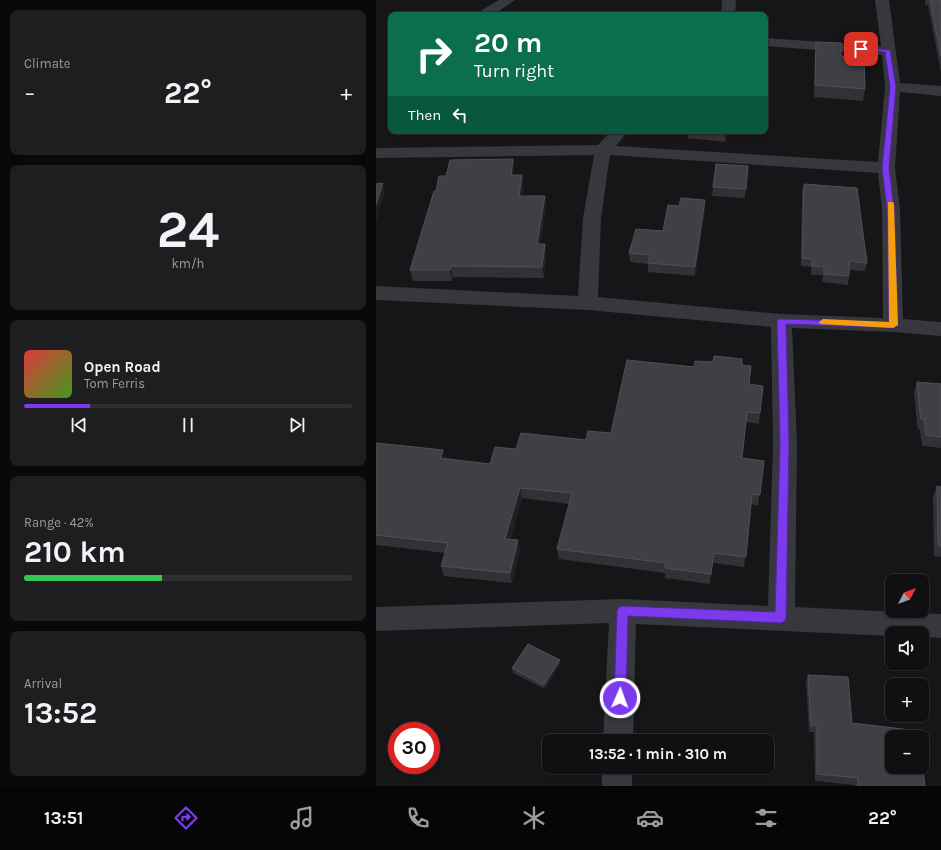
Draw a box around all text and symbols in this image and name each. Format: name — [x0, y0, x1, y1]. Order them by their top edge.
text: 20 m — [474, 26, 542, 59]
icon: right — [408, 28, 460, 80]
pin — [844, 32, 878, 66]
icon: arrive — [850, 38, 872, 60]
text: Climate — [24, 56, 70, 71]
text: Turn right — [474, 60, 554, 82]
text: 22° — [164, 75, 212, 111]
text: − — [24, 80, 36, 106]
text: + — [340, 80, 352, 106]
icon: left — [449, 104, 471, 126]
text: Then — [408, 106, 441, 124]
text: 24 — [157, 199, 219, 260]
text: km/h — [172, 256, 204, 271]
text: Open Road — [84, 358, 161, 376]
text: Tom Ferris — [84, 376, 145, 391]
icon: previous — [68, 414, 90, 436]
icon: pause — [177, 414, 199, 436]
icon: next — [286, 414, 308, 436]
text: Range · 42% — [24, 515, 94, 530]
text: 210 km — [24, 534, 126, 570]
north arrow — [885, 574, 929, 618]
map controls — [885, 574, 929, 774]
button: sound — [885, 626, 929, 670]
text: Arrival — [24, 676, 62, 691]
position arrow — [599, 677, 641, 719]
button: + — [885, 678, 929, 722]
text: 13:52 — [24, 695, 97, 731]
speed limit sign: 30 — [388, 722, 440, 774]
button: − — [885, 730, 929, 774]
text: 13:52 · 1 min · 310 m — [589, 745, 727, 763]
icon: directions — [172, 804, 200, 832]
icon: music — [288, 804, 316, 832]
icon: phone — [404, 804, 432, 832]
icon: climate — [520, 804, 548, 832]
icon: car — [636, 804, 664, 832]
icon: filters — [752, 804, 780, 832]
text: 13:51 — [44, 807, 83, 829]
text: 22° — [868, 807, 897, 829]

